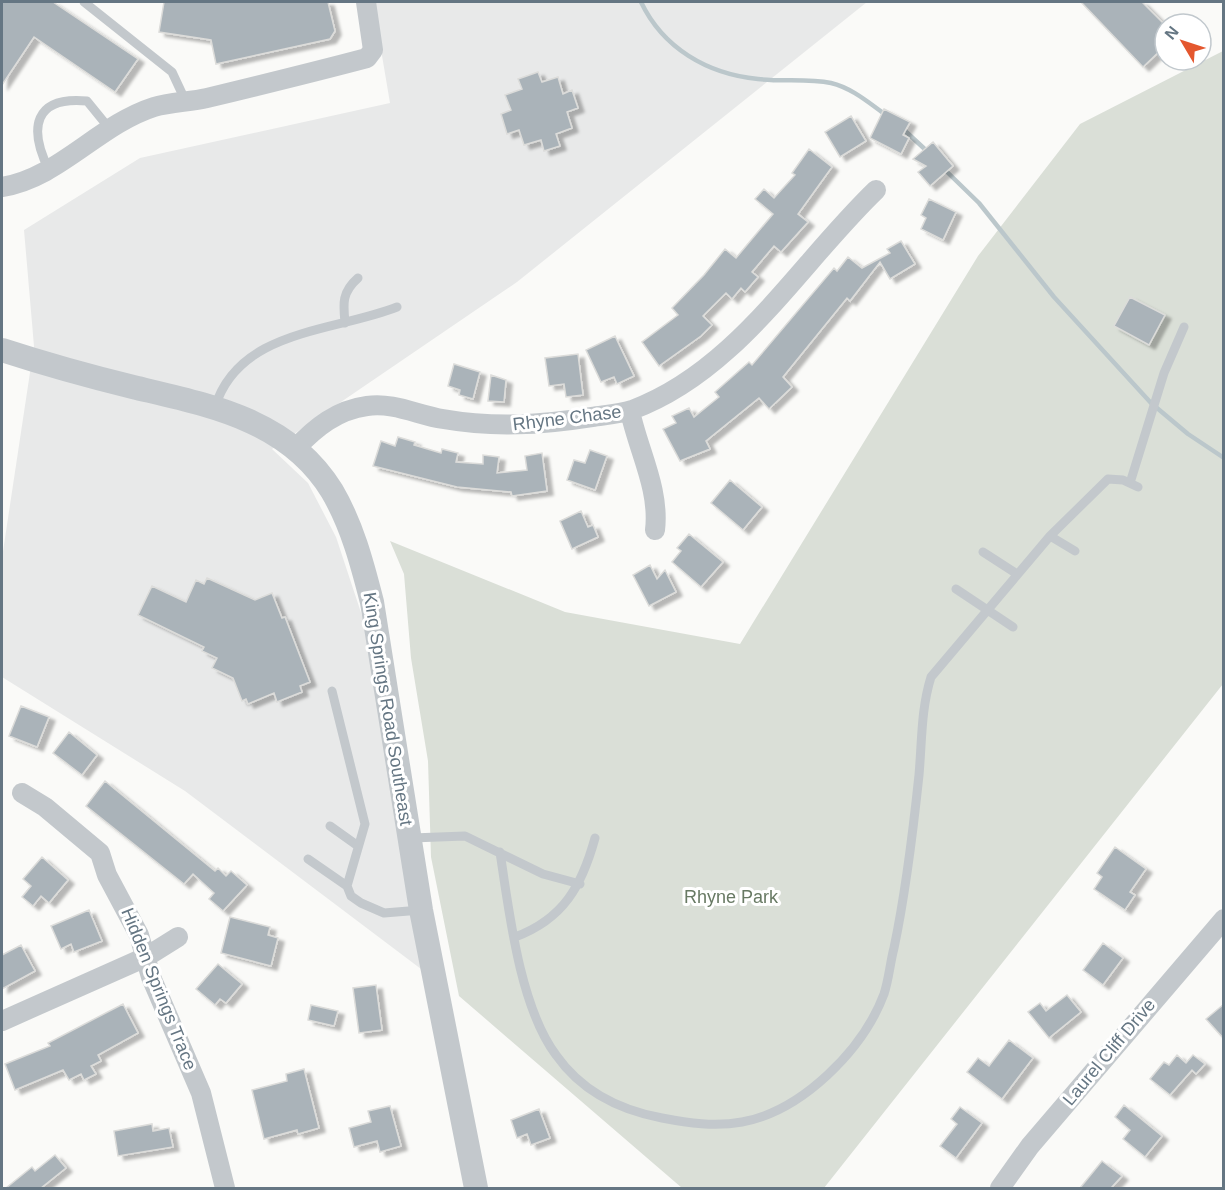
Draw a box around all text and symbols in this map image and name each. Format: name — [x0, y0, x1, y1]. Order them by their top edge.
north arrow — [1153, 12, 1213, 72]
text: N — [1161, 23, 1182, 43]
street label: Rhyne Chase — [512, 401, 622, 435]
street label: King Springs Road Southeast — [360, 591, 416, 827]
park label: Rhyne Park — [684, 887, 779, 907]
street label: Hidden Springs Trace — [117, 905, 201, 1073]
street label: Laurel Cliff Drive — [1059, 995, 1159, 1109]

